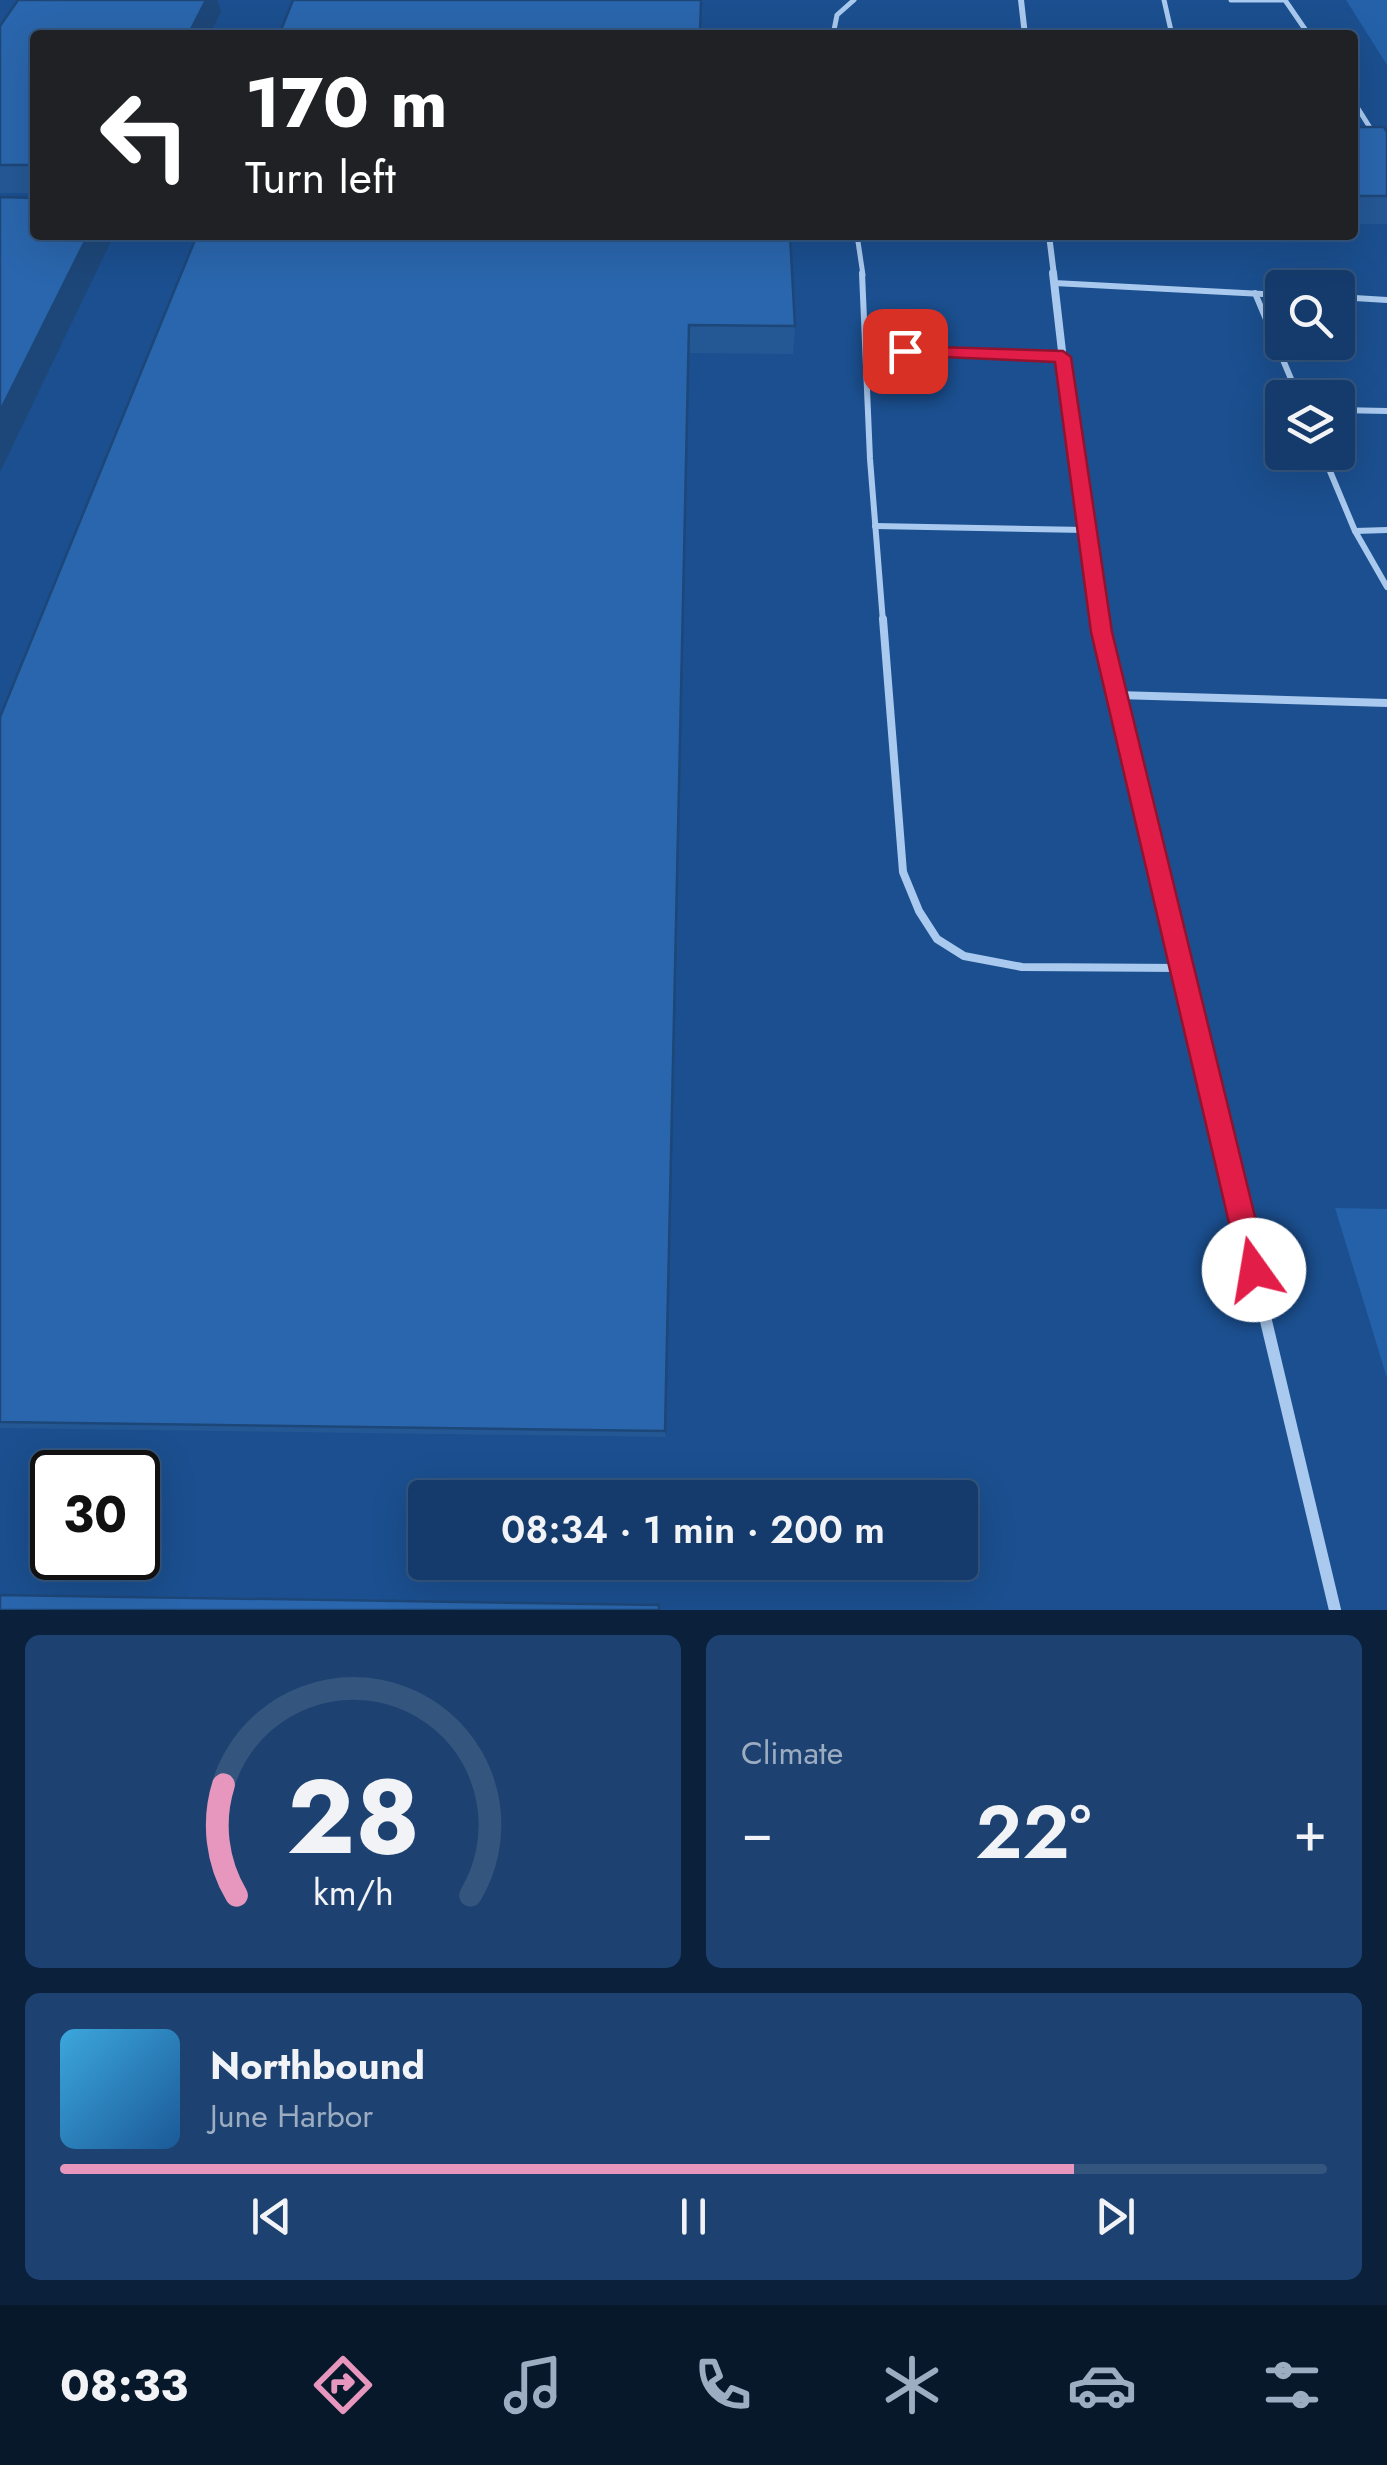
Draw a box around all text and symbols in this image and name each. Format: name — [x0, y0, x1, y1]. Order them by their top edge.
text: 170 m — [245, 52, 448, 153]
icon: left — [80, 70, 210, 200]
text: Turn left — [245, 145, 396, 210]
map controls — [1265, 270, 1355, 470]
button: search — [1265, 270, 1355, 360]
pin — [863, 309, 948, 394]
icon: arrive — [878, 324, 933, 379]
button: layers — [1265, 380, 1355, 470]
position arrow — [1202, 1218, 1306, 1322]
speed limit sign: 30 — [30, 1450, 160, 1580]
text: 08:34 · 1 min · 200 m — [501, 1502, 885, 1557]
text: Climate — [741, 1730, 843, 1776]
text: 28 — [286, 1742, 420, 1892]
text: 22° — [975, 1778, 1091, 1886]
text: − — [741, 1792, 773, 1872]
text: + — [1293, 1792, 1327, 1872]
text: km/h — [313, 1867, 393, 1918]
text: Northbound — [210, 2038, 425, 2093]
text: June Harbor — [210, 2093, 373, 2139]
icon: previous — [244, 2189, 299, 2244]
icon: pause — [666, 2189, 721, 2244]
icon: next — [1088, 2189, 1143, 2244]
icon: directions — [308, 2350, 378, 2420]
icon: music — [498, 2350, 568, 2420]
icon: phone — [688, 2350, 758, 2420]
icon: climate — [877, 2350, 947, 2420]
icon: car — [1067, 2350, 1137, 2420]
icon: filters — [1257, 2350, 1327, 2420]
text: 08:33 — [60, 2353, 188, 2418]

